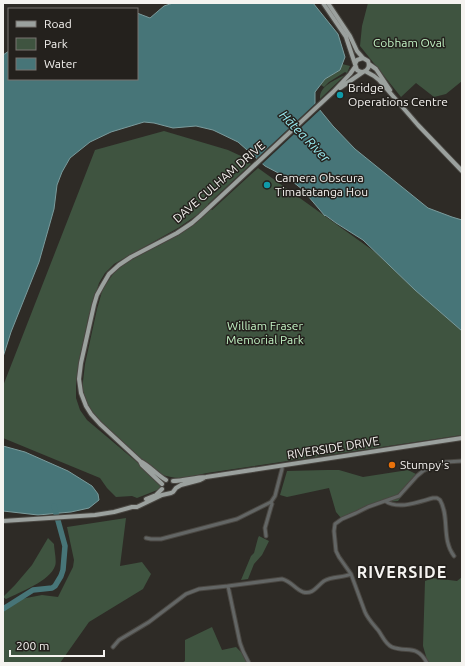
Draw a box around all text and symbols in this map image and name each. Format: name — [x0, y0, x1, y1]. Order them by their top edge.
legend — [8, 8, 138, 80]
text: Road — [44, 17, 72, 30]
park label: Cobham Oval — [373, 36, 445, 49]
text: Park — [44, 37, 68, 50]
text: Water — [44, 57, 77, 70]
place label: Bridge Operations Centre — [348, 81, 448, 108]
marker: Bridge Operations Centre — [335, 90, 345, 100]
water label: Hātea River — [277, 107, 334, 165]
street label: DAVE CULHAM DRIVE — [170, 138, 267, 225]
place label: Camera Obscura Timatatanga Hou — [275, 171, 368, 198]
marker: Camera Obscura Timatatanga Hou — [262, 180, 272, 190]
park label: William Fraser Memorial Park — [226, 319, 304, 346]
street label: RIVERSIDE DRIVE — [286, 434, 380, 461]
place label: Stumpy's — [400, 458, 449, 471]
marker: Stumpy's — [387, 460, 397, 470]
district label: RIVERSIDE — [357, 563, 447, 581]
scale bar — [10, 632, 104, 658]
text: 200 m — [16, 639, 49, 652]

